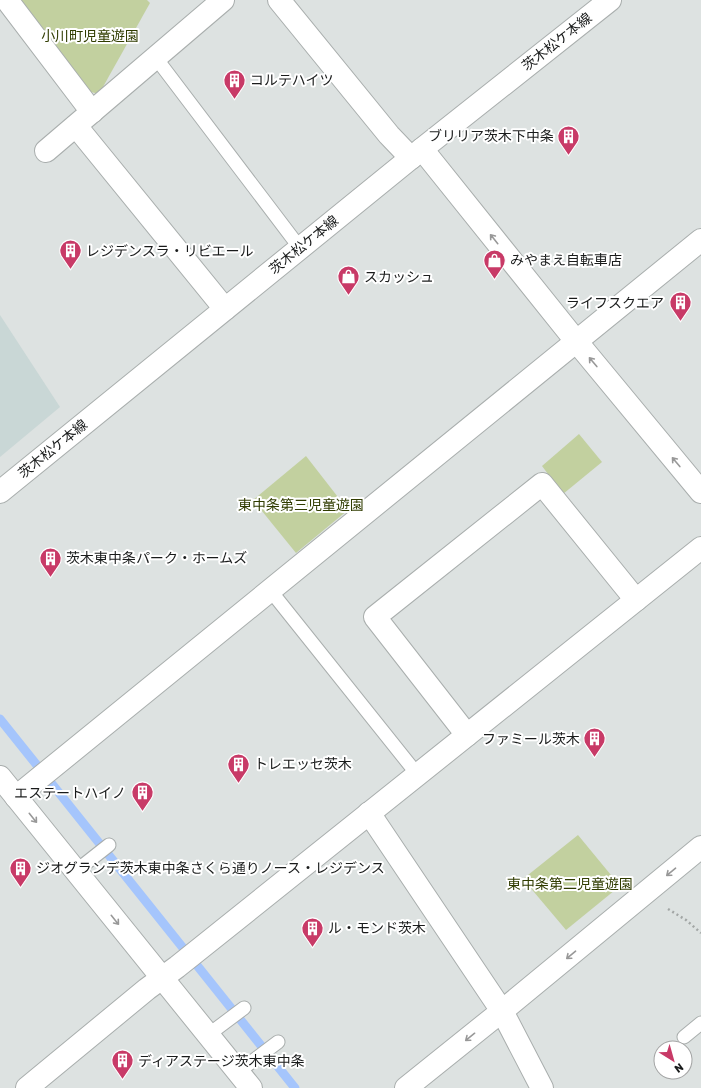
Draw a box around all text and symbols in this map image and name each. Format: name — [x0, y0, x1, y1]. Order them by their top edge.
street label: 茨木松ケ本線 — [519, 9, 595, 75]
park label: 小川町児童遊園 — [41, 28, 139, 45]
building icon: コルテハイツ — [221, 67, 247, 100]
place label: コルテハイツ — [250, 72, 333, 89]
building icon: ブリリア茨木下中条 — [556, 123, 582, 156]
place label: ブリリア茨木下中条 — [428, 128, 554, 145]
street label: 茨木松ケ本線 — [266, 212, 342, 278]
one-way arrow — [489, 233, 498, 244]
building icon: レジデンスラ・リビエール — [57, 238, 83, 271]
place label: レジデンスラ・リビエール — [86, 243, 254, 260]
shop icon: みやまえ自転車店 — [481, 247, 507, 280]
place label: みやまえ自転車店 — [510, 252, 622, 269]
shop icon: スカッシュ — [336, 264, 362, 297]
place label: スカッシュ — [364, 269, 434, 286]
building icon: ライフスクエア — [667, 290, 693, 323]
place label: ライフスクエア — [566, 295, 664, 312]
one-way arrow — [588, 356, 597, 367]
street label: 茨木松ケ本線 — [15, 416, 91, 482]
one-way arrow — [672, 456, 681, 467]
park label: 東中条第三児童遊園 — [238, 497, 364, 514]
building icon: 茨木東中条パーク・ホームズ — [37, 545, 63, 578]
place label: 茨木東中条パーク・ホームズ — [66, 550, 247, 567]
building icon: ファミール茨木 — [582, 726, 608, 759]
place label: ファミール茨木 — [482, 731, 580, 748]
building icon: トレエッセ茨木 — [225, 751, 251, 784]
place label: トレエッセ茨木 — [254, 756, 352, 773]
building icon: エステートハイノ — [129, 780, 155, 813]
place label: エステートハイノ — [14, 785, 126, 802]
one-way arrow — [29, 813, 38, 824]
building icon: ジオグランデ茨木東中条さくら通りノース・レジデンス — [8, 855, 34, 888]
place label: ジオグランデ茨木東中条さくら通りノース・レジデンス — [36, 860, 385, 877]
one-way arrow — [666, 867, 676, 876]
park label: 東中条第二児童遊園 — [507, 876, 633, 893]
one-way arrow — [110, 914, 119, 925]
building icon: ル・モンド茨木 — [299, 915, 325, 948]
place label: ル・モンド茨木 — [328, 920, 426, 937]
one-way arrow — [565, 950, 576, 959]
one-way arrow — [465, 1033, 476, 1041]
north arrow — [653, 1040, 693, 1080]
building icon: ディアステージ茨木東中条 — [109, 1048, 135, 1081]
place label: ディアステージ茨木東中条 — [138, 1053, 305, 1070]
text: N — [672, 1060, 686, 1075]

